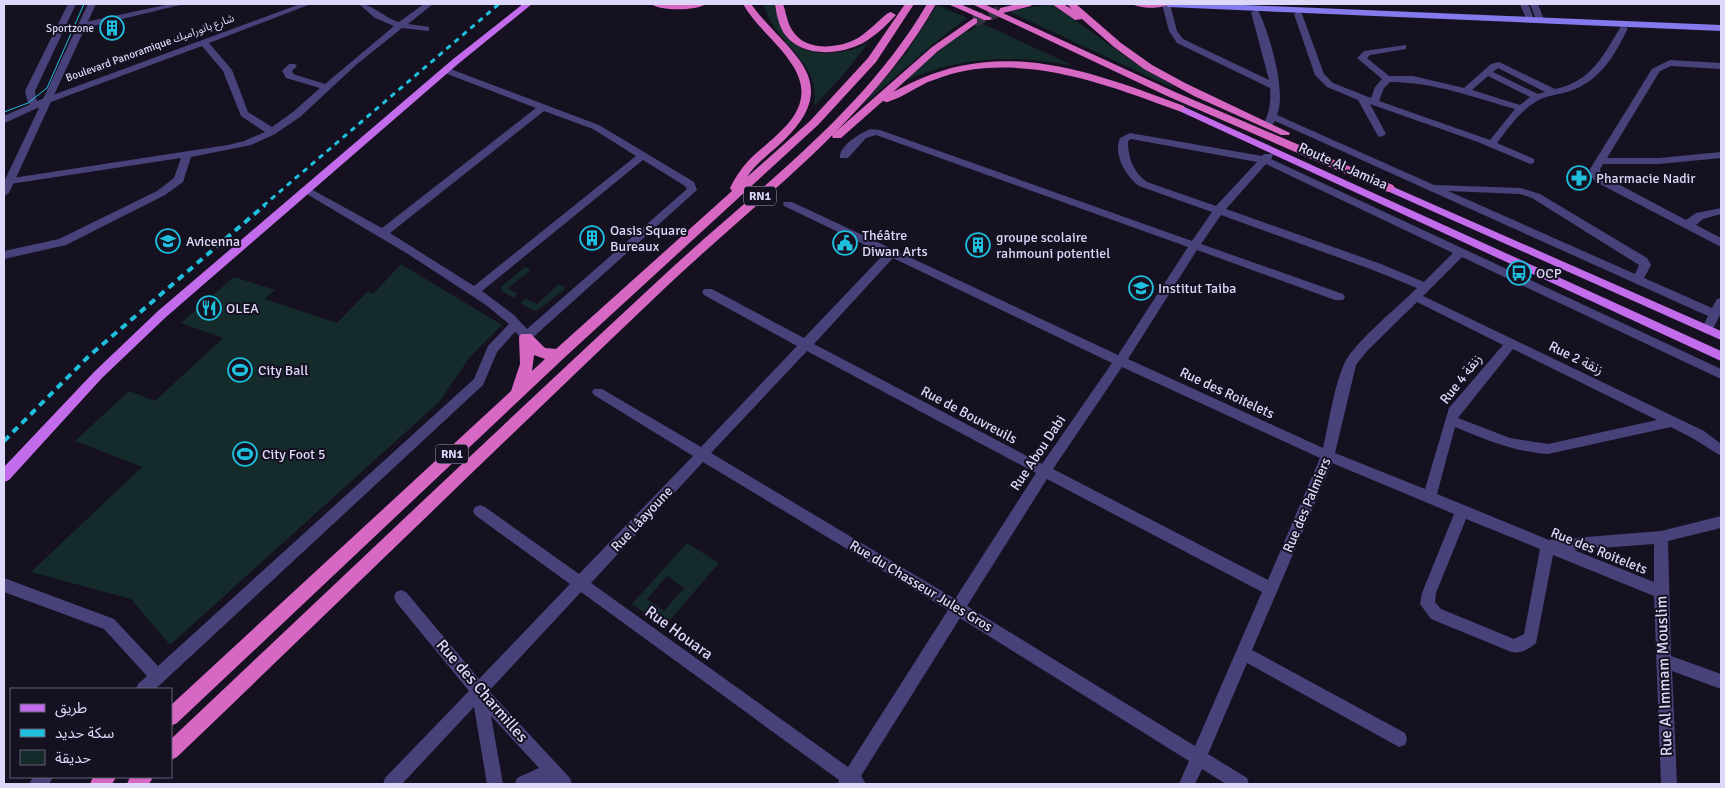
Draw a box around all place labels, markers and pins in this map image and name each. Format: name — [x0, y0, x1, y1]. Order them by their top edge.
building icon: Sportzone — [99, 15, 125, 41]
place label: Sportzone — [46, 22, 94, 35]
pharmacy icon: Pharmacie Nadir — [1566, 165, 1592, 191]
place label: Pharmacie Nadir — [1596, 170, 1696, 187]
place label: Oasis Square Bureaux — [610, 222, 687, 255]
building icon: Oasis Square Bureaux — [579, 225, 605, 251]
place label: Théâtre Diwan Arts — [862, 227, 928, 260]
school or university icon: Avicenna — [155, 228, 181, 254]
place label: groupe scolaire rahmouni potentiel — [996, 229, 1110, 262]
public building icon: Théâtre Diwan Arts — [832, 230, 858, 256]
building icon: groupe scolaire rahmouni potentiel — [965, 232, 991, 258]
place label: Avicenna — [186, 233, 240, 250]
bus stop icon: OCP — [1506, 260, 1532, 286]
place label: OCP — [1536, 265, 1562, 282]
school or university icon: Institut Taiba — [1128, 275, 1154, 301]
place label: Institut Taiba — [1158, 280, 1236, 297]
restaurant icon: OLEA — [196, 295, 222, 321]
place label: OLEA — [226, 300, 259, 317]
sports icon: City Ball — [227, 357, 253, 383]
place label: City Ball — [258, 362, 308, 379]
sports icon: City Foot 5 — [232, 441, 258, 467]
place label: City Foot 5 — [262, 446, 326, 463]

